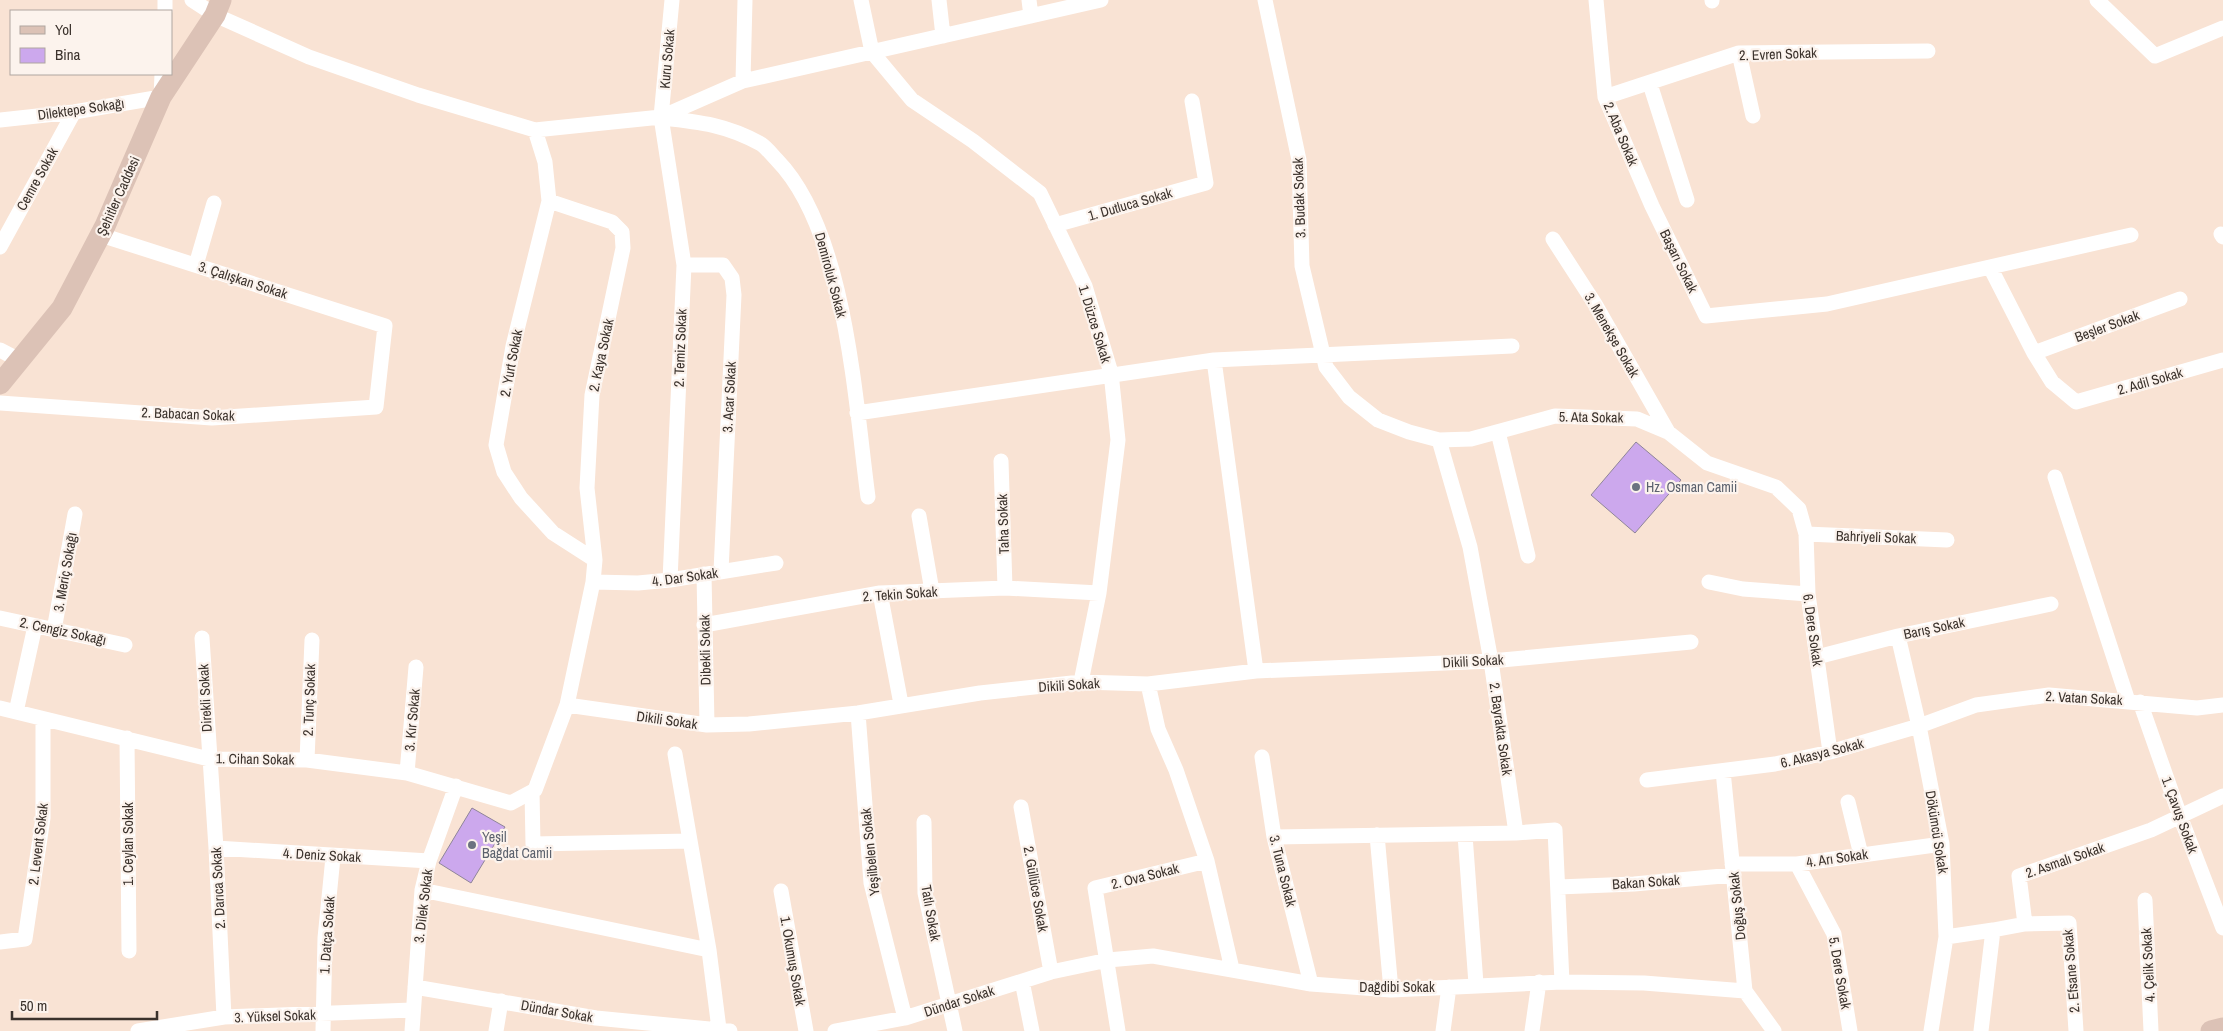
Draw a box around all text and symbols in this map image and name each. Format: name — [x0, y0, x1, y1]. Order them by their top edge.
legend — [10, 10, 172, 75]
text: Yol — [55, 19, 72, 40]
street label: Kuru Sokak — [655, 28, 679, 89]
text: Bina — [55, 44, 80, 65]
street label: 2. Evren Sokak — [1739, 44, 1817, 64]
street label: Dilektepe Sokağı — [36, 94, 126, 124]
street label: 2. Aba Sokak — [1599, 99, 1643, 169]
street label: Cemre Sokak — [12, 144, 62, 214]
street label: Şehitler Caddesi — [92, 153, 144, 239]
street label: 3. Budak Sokak — [1289, 157, 1309, 239]
street label: 1. Dutluca Sokak — [1086, 183, 1174, 225]
street label: Başarı Sokak — [1656, 226, 1702, 296]
street label: Demiroluk Sokak — [811, 230, 851, 320]
street label: 3. Çalışkan Sokak — [196, 257, 290, 303]
street label: 1. Düzce Sokak — [1075, 283, 1115, 365]
street label: 3. Menekşe Sokak — [1581, 290, 1644, 381]
street label: Beşler Sokak — [2072, 306, 2142, 346]
street label: 2. Temiz Sokak — [670, 308, 690, 387]
street label: 2. Kaya Sokak — [584, 317, 618, 393]
street label: 2. Yurt Sokak — [496, 328, 526, 398]
street label: 3. Acar Sokak — [718, 361, 740, 433]
street label: 2. Adil Sokak — [2115, 363, 2185, 399]
street label: 2. Babacan Sokak — [141, 403, 235, 425]
street label: 5. Ata Sokak — [1559, 407, 1624, 427]
place label: Hz. Osman Camii — [1646, 478, 1737, 496]
marker: Hz. Osman Camii — [1630, 481, 1642, 493]
street label: Taha Sokak — [993, 493, 1013, 554]
street label: Bahriyeli Sokak — [1836, 527, 1917, 547]
street label: 3. Meriç Sokağı — [49, 531, 81, 613]
street label: 4. Dar Sokak — [651, 563, 719, 591]
street label: 2. Tekin Sokak — [862, 582, 938, 606]
street label: 6. Dere Sokak — [1799, 593, 1827, 668]
street label: 2. Cengiz Sokağı — [18, 613, 108, 649]
street label: Barış Sokak — [1902, 613, 1966, 643]
street label: Dibekli Sokak — [695, 614, 715, 686]
street label: Dikili Sokak — [1442, 650, 1504, 672]
street label: Direkli Sokak — [194, 663, 216, 733]
street label: 2. Tunç Sokak — [299, 663, 319, 736]
street label: Dikili Sokak — [1038, 674, 1100, 696]
street label: 2. Bayrakta Sokak — [1486, 682, 1516, 777]
street label: 2. Vatan Sokak — [2045, 687, 2123, 709]
street label: 3. Kır Sokak — [400, 688, 424, 752]
street label: Dikili Sokak — [635, 707, 699, 733]
street label: 6. Akasya Sokak — [1779, 734, 1866, 772]
street label: 1. Cihan Sokak — [216, 749, 295, 769]
street label: 1. Çavuş Sokak — [2158, 774, 2202, 856]
street label: Dökümcü Sokak — [1922, 789, 1952, 875]
street label: 2. Levent Sokak — [24, 802, 52, 886]
street label: 1. Ceylan Sokak — [119, 802, 137, 886]
street label: Yeşilbelen Sokak — [856, 807, 884, 897]
place label: Yeşil Bağdat Camii — [482, 828, 552, 862]
street label: 3. Tuna Sokak — [1265, 833, 1301, 909]
street label: 2. Asmalı Sokak — [2023, 838, 2107, 882]
marker: Yeşil Bağdat Camii — [466, 839, 478, 851]
street label: 4. Deniz Sokak — [283, 844, 362, 866]
street label: 2. Güllüce Sokak — [1020, 845, 1052, 934]
street label: 4. Arı Sokak — [1805, 845, 1869, 871]
street label: 2. Darıca Sokak — [207, 846, 229, 929]
street label: 2. Ova Sokak — [1109, 859, 1181, 893]
street label: 3. Dilek Sokak — [410, 868, 436, 944]
street label: Bakan Sokak — [1612, 871, 1681, 893]
street label: Doğuş Sokak — [1724, 871, 1750, 941]
street label: Tatlı Sokak — [917, 884, 945, 943]
street label: 1. Datça Sokak — [315, 895, 339, 974]
street label: 1. Okumuş Sokak — [776, 915, 810, 1007]
street label: 4. Çelik Sokak — [2137, 927, 2159, 1002]
street label: 2. Efsane Sokak — [2058, 928, 2084, 1013]
street label: 5. Dere Sokak — [1825, 936, 1855, 1011]
street label: Dağdibi Sokak — [1359, 978, 1435, 996]
street label: Dündar Sokak — [922, 981, 997, 1021]
scale bar — [12, 988, 158, 1020]
text: 50 m — [20, 995, 47, 1016]
street label: Dündar Sokak — [520, 996, 595, 1026]
street label: 3. Yüksel Sokak — [234, 1006, 316, 1026]

